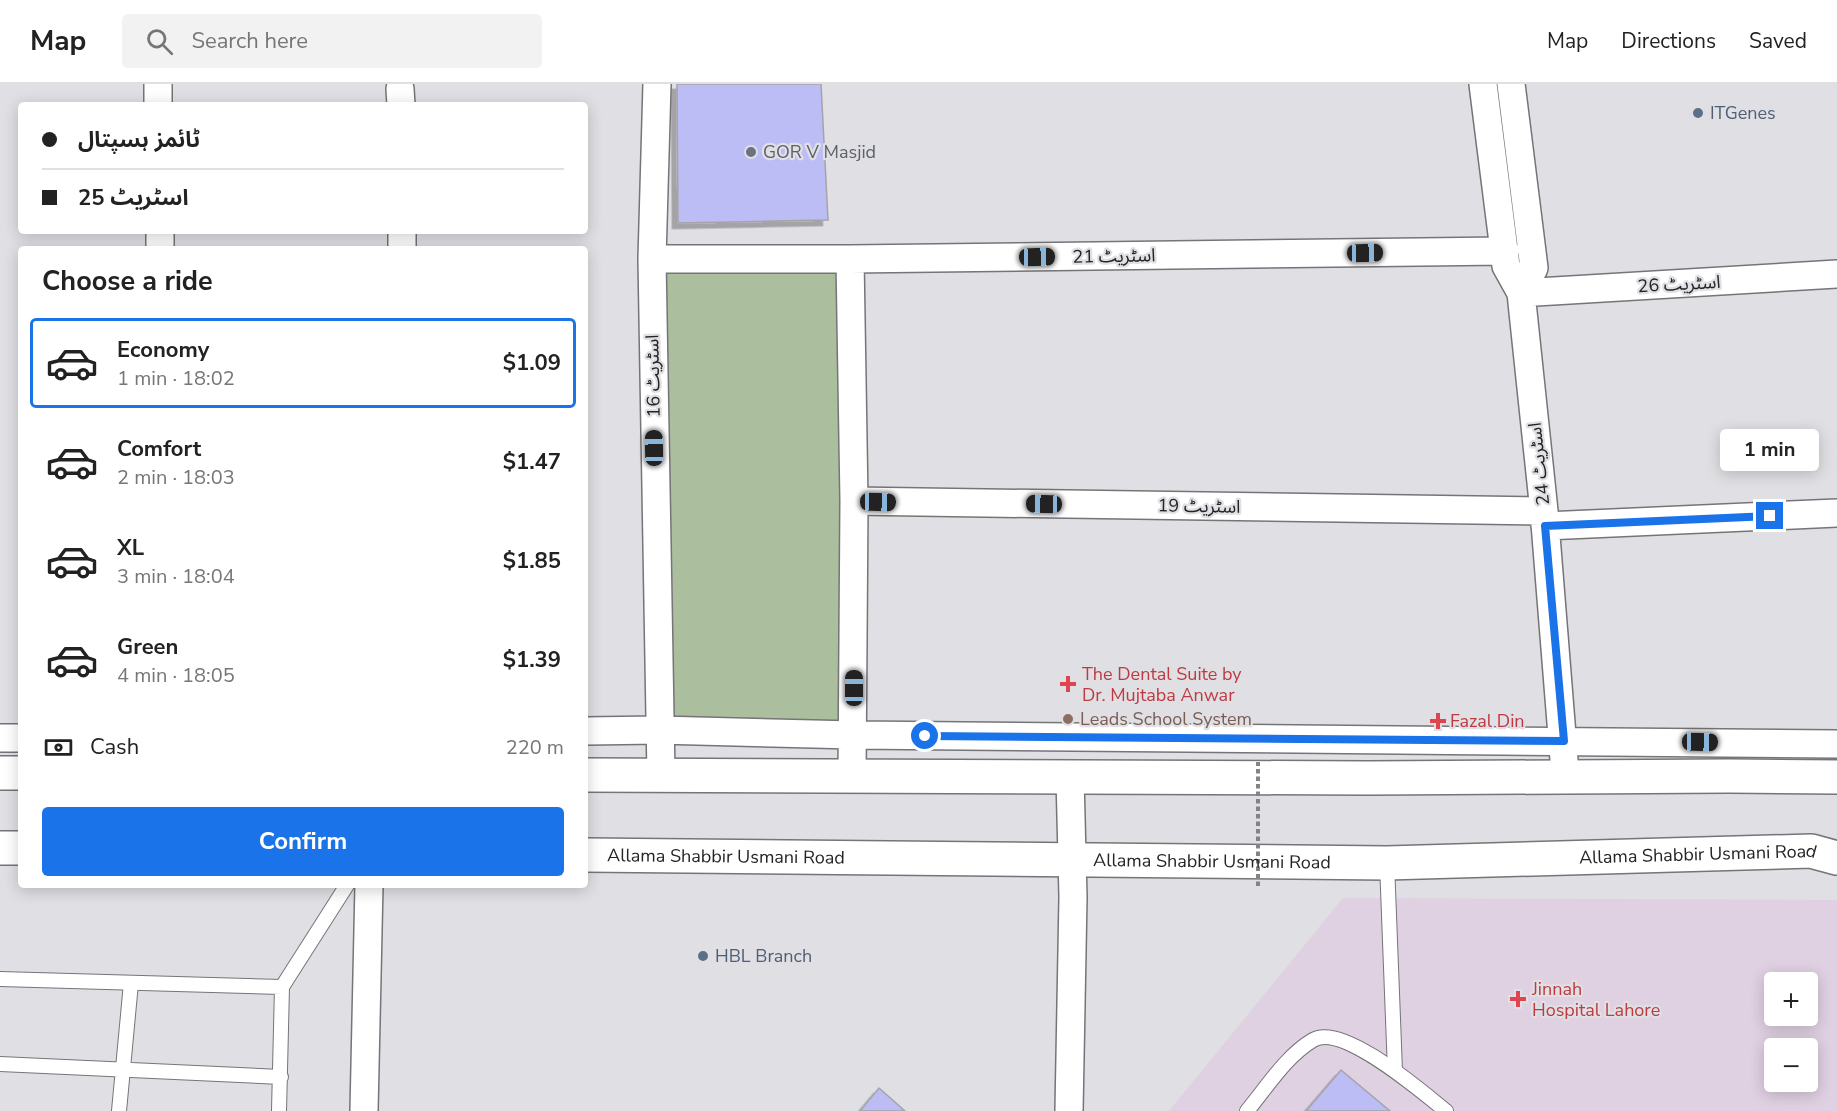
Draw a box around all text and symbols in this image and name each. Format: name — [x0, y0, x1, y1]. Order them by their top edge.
search box — [122, 14, 542, 68]
text: Map — [30, 22, 86, 60]
icon: search — [143, 25, 176, 58]
text: Search here — [191, 26, 308, 56]
text: Map — [1547, 27, 1588, 55]
text: Directions — [1621, 27, 1716, 55]
text: Saved — [1749, 27, 1807, 55]
place label: ITGenes — [1710, 101, 1776, 125]
marker: ITGenes — [1691, 106, 1705, 120]
text: ٹائمز ہسپتال — [78, 125, 200, 155]
place label: GOR V Masjid — [763, 140, 876, 164]
marker: GOR V Masjid — [744, 145, 758, 159]
text: اسٹریٹ 25 — [78, 183, 189, 213]
street label: اسٹریٹ 21 — [1072, 243, 1156, 269]
car — [1347, 244, 1383, 262]
car — [1019, 248, 1055, 266]
text: Choose a ride — [42, 263, 213, 300]
street label: اسٹریٹ 26 — [1637, 270, 1721, 298]
street label: اسٹریٹ 16 — [640, 334, 666, 418]
text: Economy — [117, 335, 209, 365]
icon: car — [45, 336, 99, 390]
text: $1.09 — [503, 348, 561, 378]
text: 1 min · 18:02 — [117, 365, 235, 392]
street label: اسٹریٹ 24 — [1523, 421, 1555, 507]
callout: 1 min — [1720, 429, 1820, 471]
car — [645, 430, 663, 466]
text: Comfort — [117, 434, 201, 464]
icon: car — [45, 435, 99, 489]
text: 1 min — [1744, 436, 1795, 463]
text: $1.47 — [503, 447, 561, 477]
text: 2 min · 18:03 — [117, 464, 235, 491]
car — [860, 493, 896, 511]
street label: اسٹریٹ 19 — [1157, 493, 1241, 519]
car — [1026, 495, 1062, 513]
route end — [1756, 502, 1783, 529]
text: XL — [117, 533, 144, 563]
icon: car — [45, 534, 99, 588]
text: $1.85 — [503, 546, 561, 576]
text: 3 min · 18:04 — [117, 563, 235, 590]
text: Green — [117, 632, 178, 662]
icon: car — [45, 633, 99, 687]
text: $1.39 — [503, 645, 561, 675]
text: 4 min · 18:05 — [117, 662, 235, 689]
place label: The Dental Suite by Dr. Mujtaba Anwar — [1082, 662, 1242, 707]
car — [845, 670, 863, 706]
marker: The Dental Suite by Dr. Mujtaba Anwar — [1059, 675, 1077, 693]
place label: Leads School System — [1080, 707, 1252, 731]
place label: Fazal Din — [1450, 709, 1525, 733]
marker: Leads School System — [1061, 712, 1075, 726]
marker: Fazal Din — [1431, 714, 1445, 728]
route start — [911, 722, 938, 749]
icon: cash — [42, 731, 75, 764]
text: Cash — [90, 732, 139, 762]
car — [1682, 733, 1718, 751]
text: 220 m — [506, 734, 564, 761]
button: Confirm — [42, 807, 564, 876]
street label: Allama Shabbir Usmani Road — [1579, 838, 1820, 870]
street label: Allama Shabbir Usmani Road — [607, 843, 845, 870]
street label: Allama Shabbir Usmani Road — [1093, 848, 1331, 874]
place label: HBL Branch — [715, 944, 812, 968]
marker: HBL Branch — [696, 949, 710, 963]
map controls — [1764, 972, 1818, 1092]
button: + — [1764, 972, 1818, 1026]
place label: Jinnah Hospital Lahore — [1531, 977, 1660, 1022]
marker: Jinnah Hospital Lahore — [1509, 990, 1527, 1008]
button: − — [1764, 1038, 1818, 1092]

